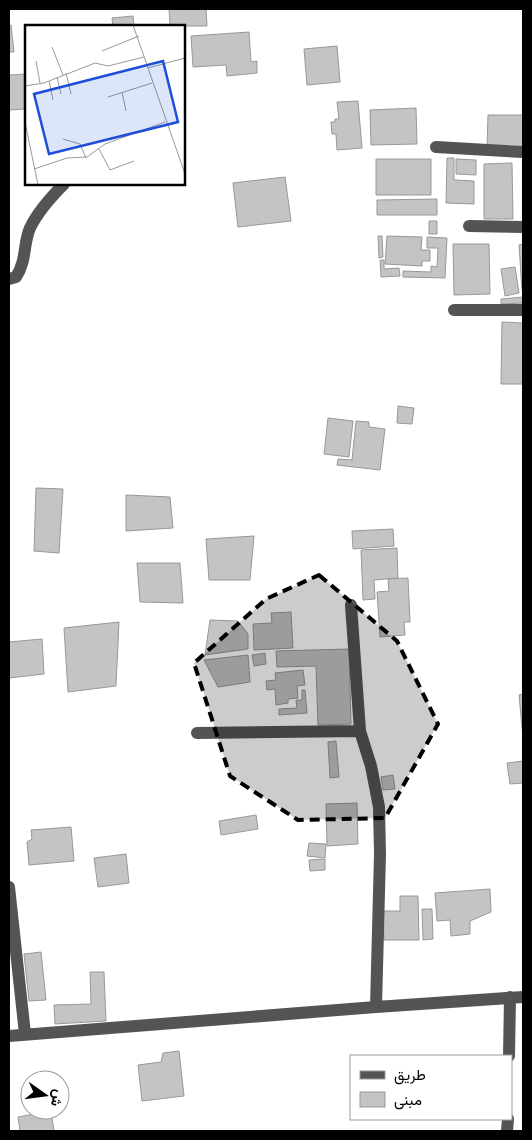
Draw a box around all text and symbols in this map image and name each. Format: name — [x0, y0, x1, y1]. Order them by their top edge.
inset map — [25, 25, 185, 185]
legend — [350, 1055, 512, 1120]
text: طريق — [394, 1063, 426, 1086]
north arrow — [20, 1070, 70, 1120]
text: ش — [46, 1088, 70, 1109]
text: مبنى — [394, 1088, 422, 1111]

